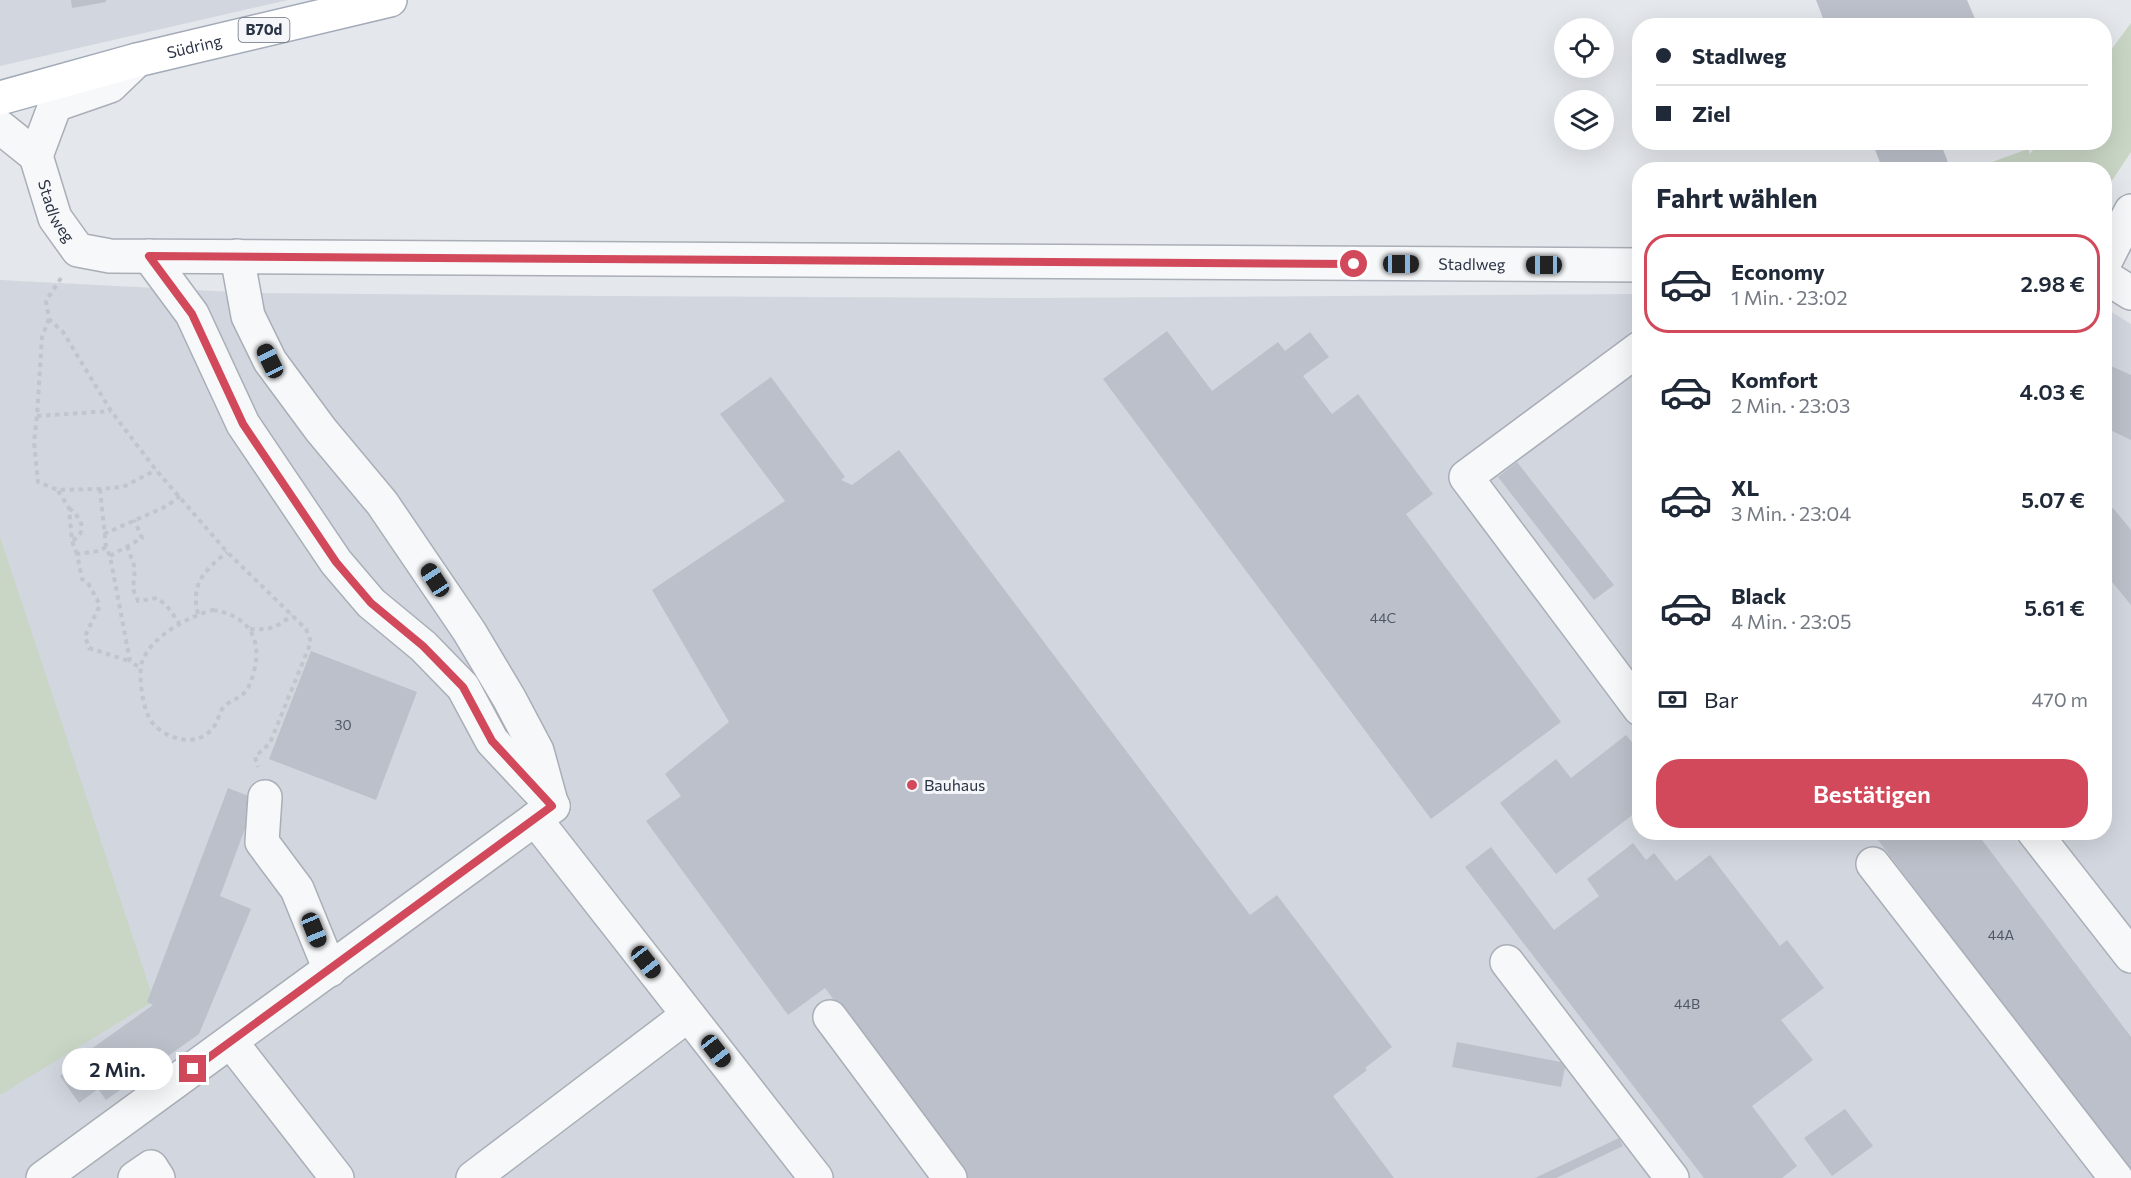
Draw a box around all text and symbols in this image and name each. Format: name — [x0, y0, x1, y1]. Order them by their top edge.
road number: B70d — [238, 18, 290, 42]
map controls — [1554, 18, 1614, 150]
button: locate — [1554, 18, 1614, 78]
street label: Südring — [165, 30, 224, 62]
text: Stadlweg — [1692, 42, 1786, 69]
button: layers — [1554, 90, 1614, 150]
text: Ziel — [1692, 100, 1731, 127]
street label: Stadlweg — [35, 177, 79, 246]
text: Fahrt wählen — [1656, 181, 1818, 214]
route start — [1340, 250, 1367, 277]
street label: Stadlweg — [1438, 254, 1506, 273]
car — [1383, 255, 1419, 273]
car — [1526, 256, 1562, 274]
icon: car — [1659, 257, 1713, 311]
text: Economy — [1731, 258, 1825, 285]
text: 2.98 € — [2021, 270, 2085, 297]
text: 1 Min. · 23:02 — [1731, 285, 1848, 309]
car — [254, 341, 286, 381]
icon: car — [1659, 365, 1713, 419]
text: Komfort — [1731, 366, 1818, 393]
text: 4.03 € — [2020, 378, 2085, 405]
text: 2 Min. · 23:03 — [1731, 393, 1850, 417]
icon: car — [1659, 473, 1713, 527]
text: XL — [1731, 474, 1759, 501]
text: 5.07 € — [2021, 486, 2085, 513]
text: 3 Min. · 23:04 — [1731, 501, 1851, 525]
car — [418, 560, 452, 600]
icon: car — [1659, 581, 1713, 635]
text: Black — [1731, 582, 1786, 609]
text: 5.61 € — [2024, 594, 2085, 621]
house number: 44C — [1370, 609, 1396, 626]
text: 4 Min. · 23:05 — [1731, 609, 1851, 633]
icon: cash — [1656, 683, 1689, 716]
text: Bar — [1704, 686, 1739, 713]
text: 470 m — [2032, 687, 2088, 711]
house number: 30 — [334, 716, 352, 733]
button: Bestätigen — [1656, 759, 2088, 828]
place label: Bauhaus — [924, 775, 985, 794]
marker: Bauhaus — [905, 778, 919, 792]
car — [299, 910, 329, 950]
house number: 44A — [1988, 926, 2015, 943]
car — [628, 942, 664, 982]
house number: 44B — [1674, 995, 1700, 1012]
car — [698, 1031, 734, 1071]
callout: 2 Min. — [61, 1048, 172, 1090]
route end — [179, 1055, 206, 1082]
text: 2 Min. — [89, 1057, 146, 1081]

